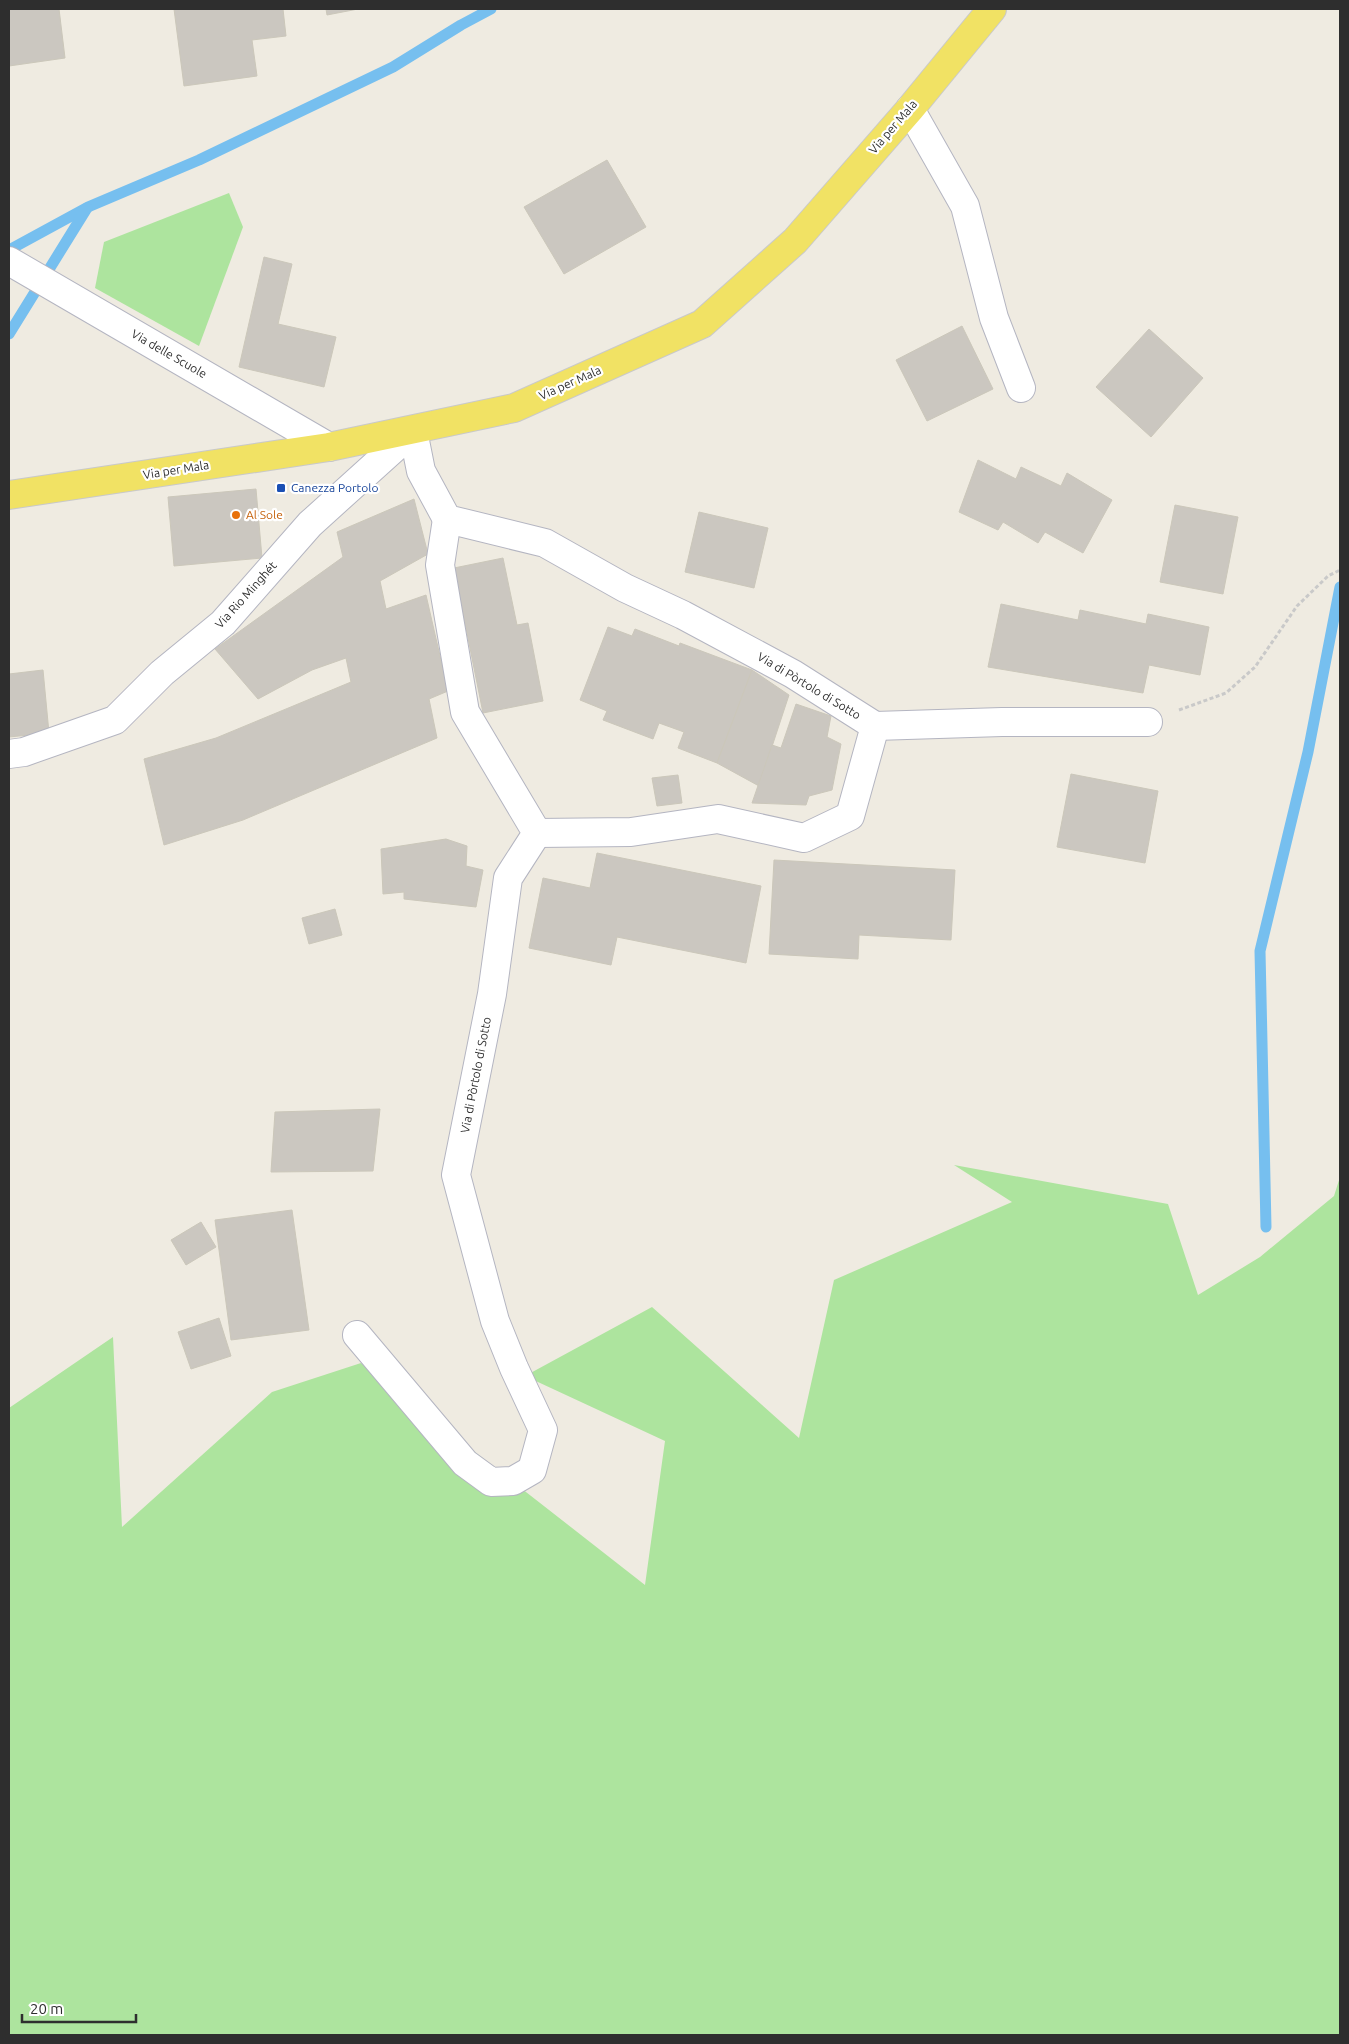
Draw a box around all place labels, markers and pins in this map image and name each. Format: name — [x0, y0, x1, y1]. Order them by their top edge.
place label: Canezza Portolo — [291, 481, 378, 494]
marker: Canezza Portolo — [275, 482, 287, 494]
place label: Al Sole — [246, 508, 283, 521]
marker: Al Sole — [230, 509, 242, 521]

